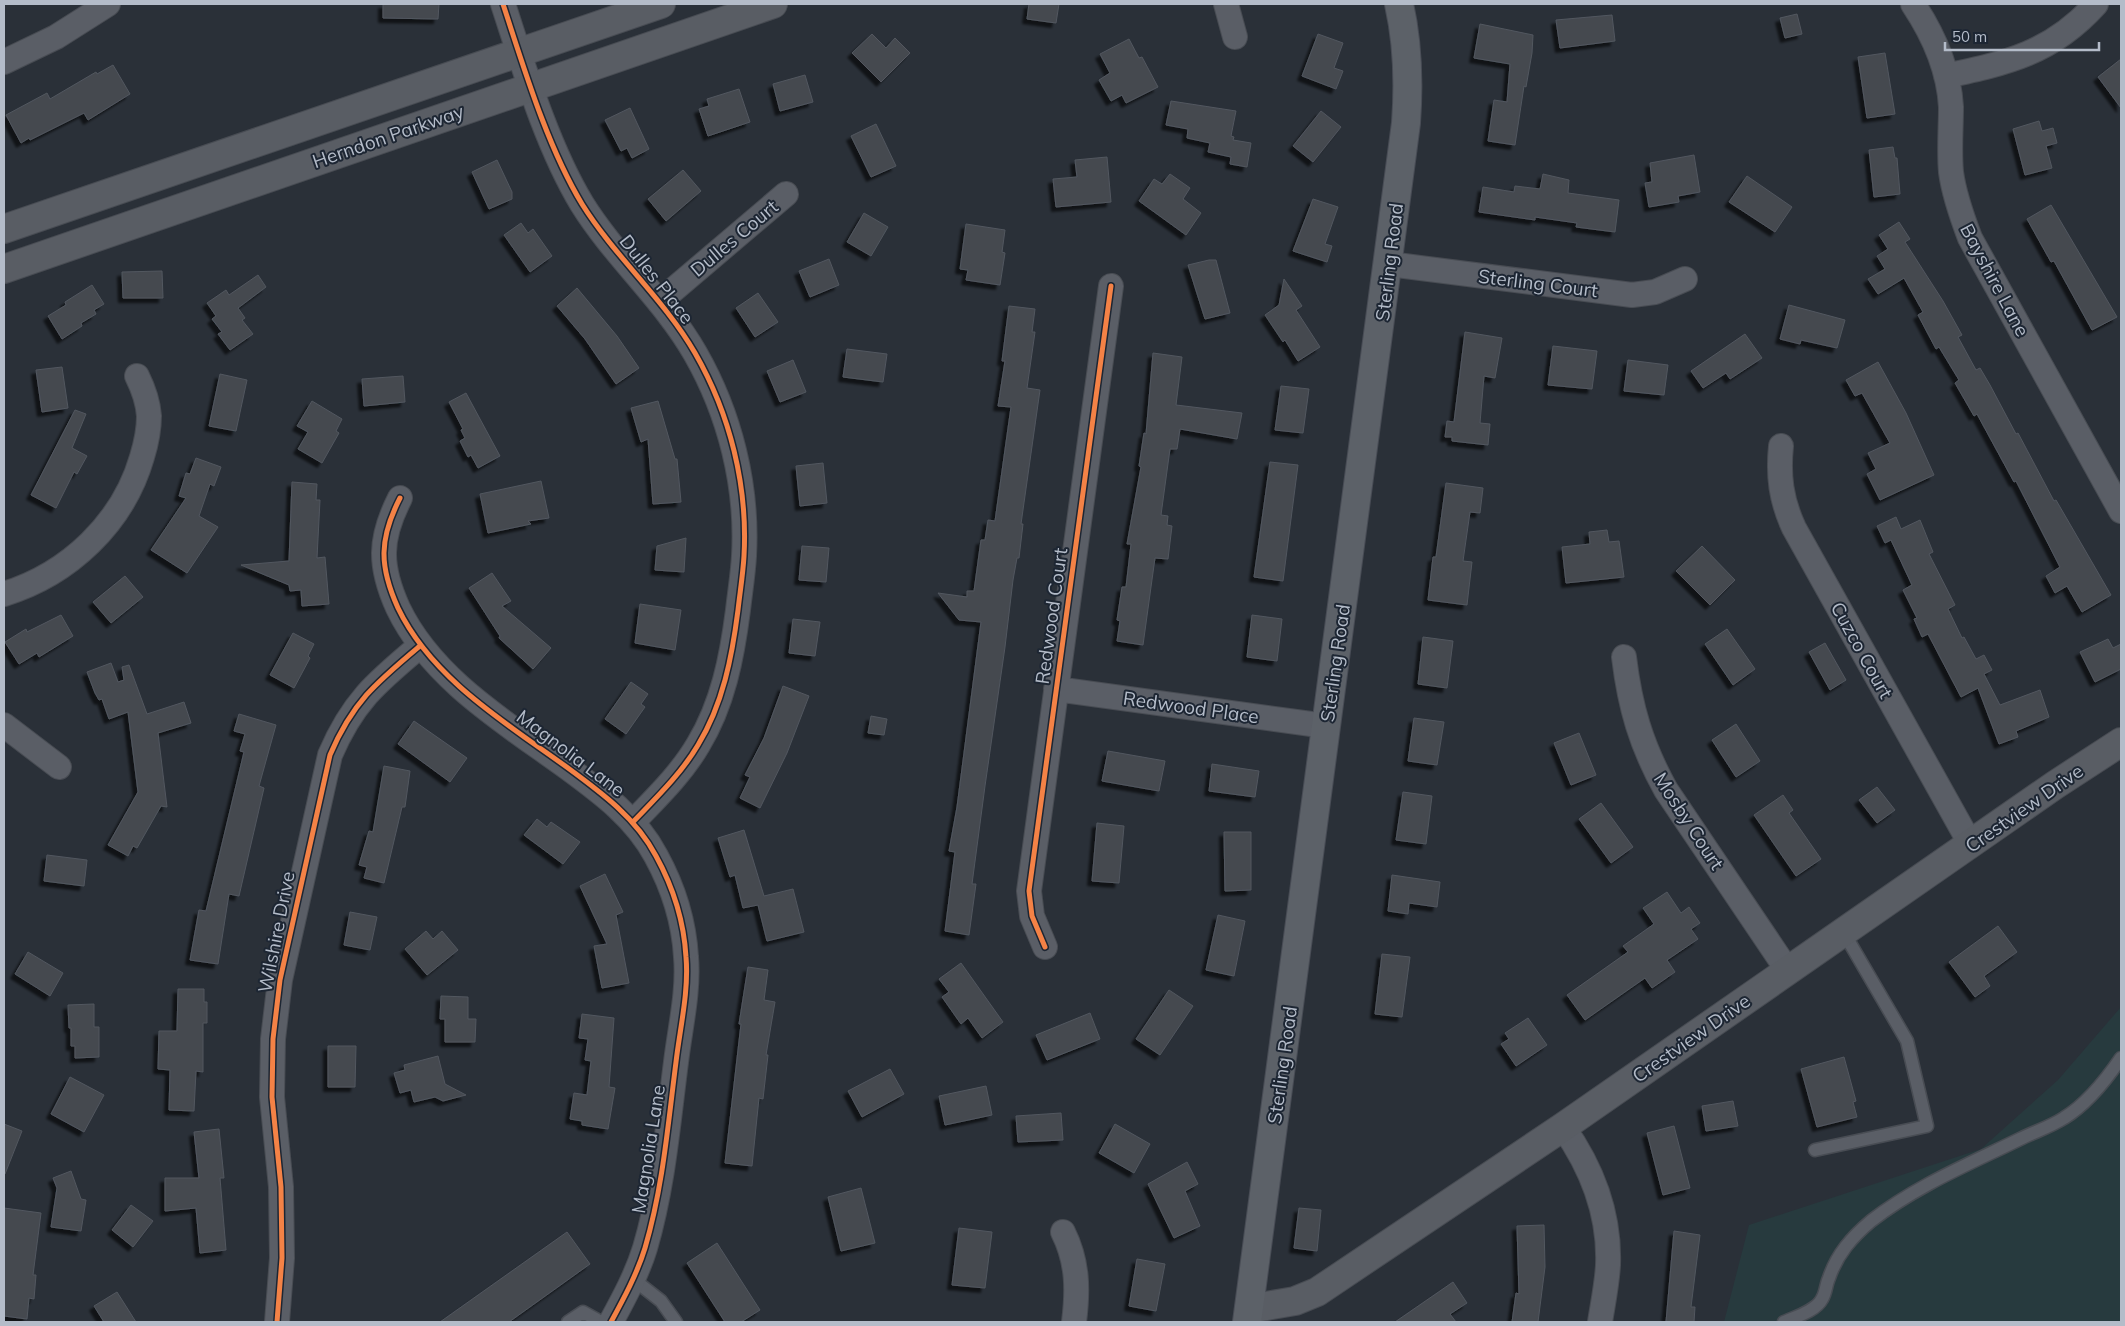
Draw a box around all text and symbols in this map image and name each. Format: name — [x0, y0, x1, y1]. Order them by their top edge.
scale bar — [1945, 20, 2099, 52]
text: 50 m — [1952, 27, 1987, 46]
street label: Herndon Parkway — [309, 99, 467, 173]
street label: Dulles Court — [685, 194, 783, 282]
street label: Sterling Road — [1370, 202, 1408, 322]
street label: Bayshire Lane — [1955, 219, 2035, 341]
street label: Dulles Place — [615, 230, 699, 328]
street label: Sterling Court — [1477, 264, 1600, 302]
street label: Redwood Court — [1030, 546, 1072, 686]
street label: Cuzco Court — [1826, 598, 1899, 703]
street label: Sterling Road — [1315, 603, 1355, 723]
street label: Redwood Place — [1122, 686, 1260, 728]
street label: Magnolia Lane — [512, 704, 630, 802]
street label: Crestview Drive — [1960, 758, 2088, 858]
street label: Mosby Court — [1649, 768, 1730, 874]
street label: Wilshire Drive — [252, 869, 300, 995]
street label: Crestview Drive — [1627, 988, 1755, 1088]
street label: Sterling Road — [1262, 1005, 1302, 1125]
street label: Magnolia Lane — [626, 1083, 670, 1215]

